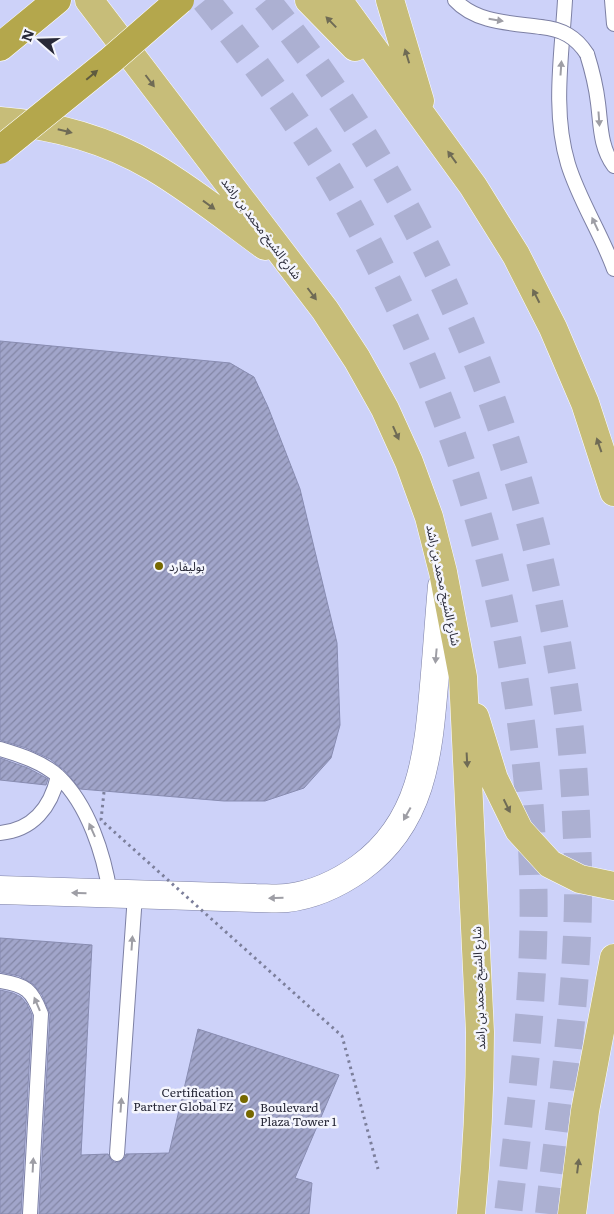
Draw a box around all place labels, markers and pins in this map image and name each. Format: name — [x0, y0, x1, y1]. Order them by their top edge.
place label: بوليفارد — [169, 557, 205, 575]
marker: بوليفارد — [153, 560, 165, 572]
place label: Certification Partner Global FZ — [133, 1083, 234, 1115]
marker: Certification Partner Global FZ — [238, 1093, 250, 1105]
place label: Boulevard Plaza Tower 1 — [260, 1098, 337, 1130]
marker: Boulevard Plaza Tower 1 — [244, 1108, 256, 1120]

